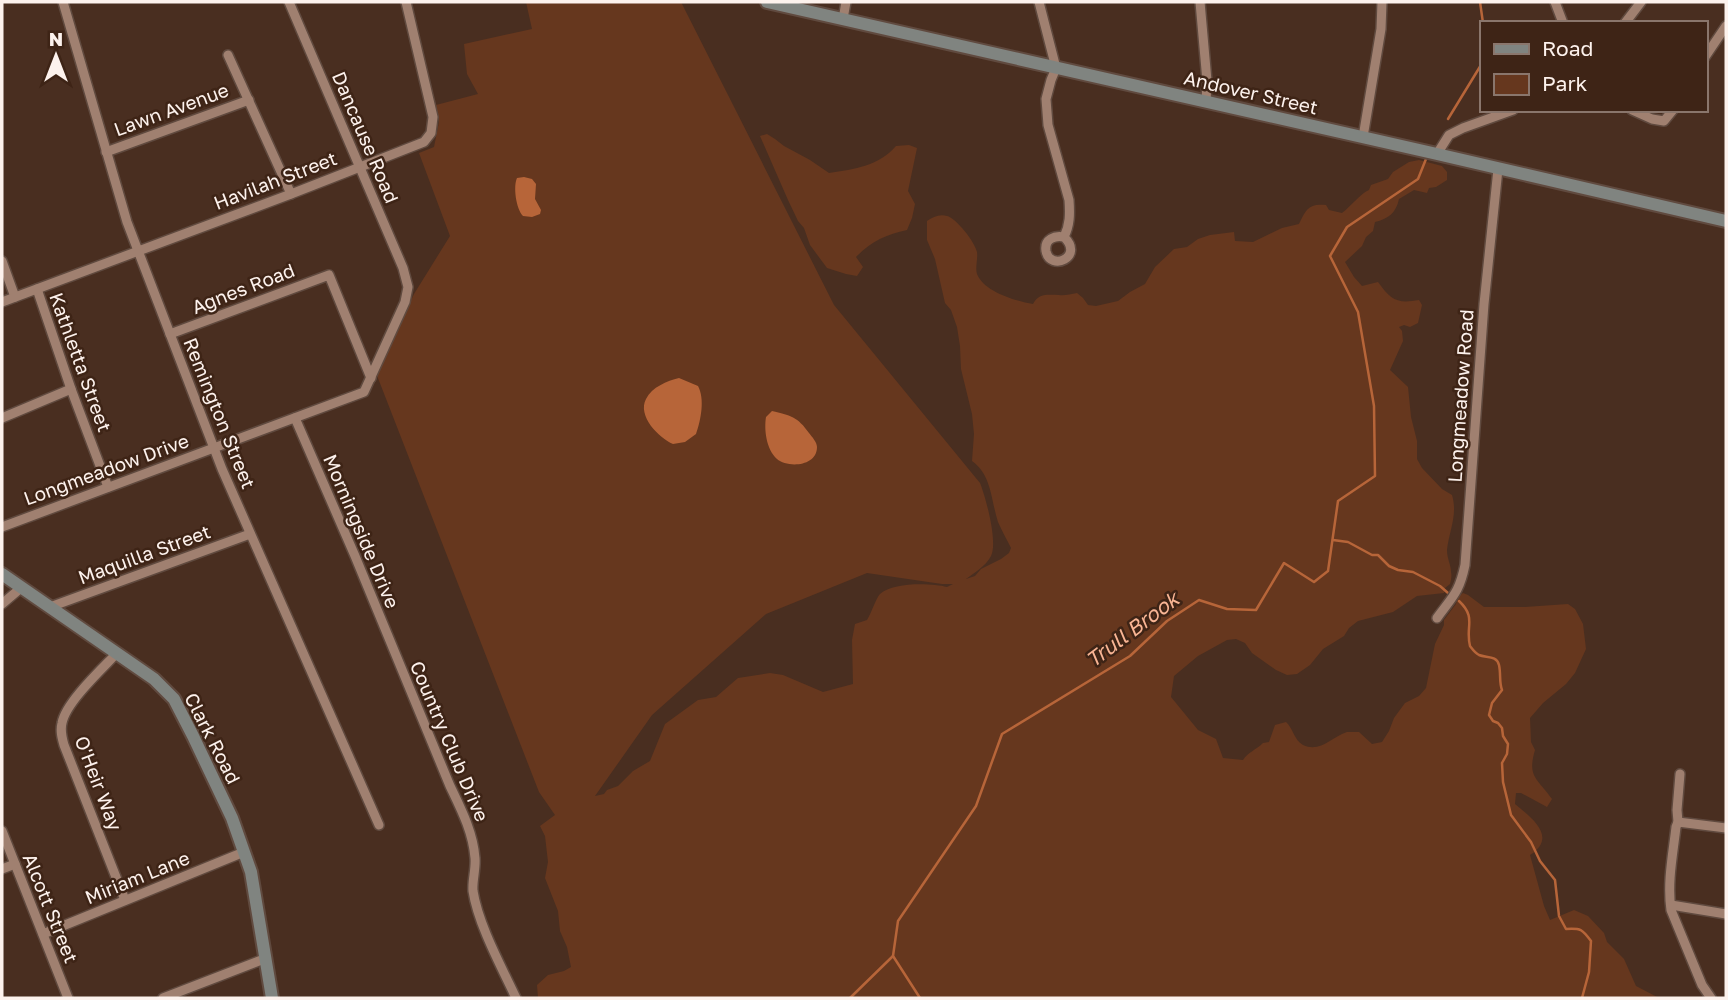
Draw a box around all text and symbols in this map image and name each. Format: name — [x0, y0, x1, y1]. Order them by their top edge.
north arrow — [21, 21, 91, 91]
legend — [1480, 21, 1707, 112]
text: N — [49, 27, 63, 50]
text: Road — [1542, 35, 1593, 61]
street label: Andover Street — [1182, 65, 1320, 119]
street label: Dancause Road — [328, 68, 404, 206]
text: Park — [1542, 70, 1588, 96]
street label: Lawn Avenue — [110, 78, 232, 140]
street label: Havilah Street — [210, 146, 340, 214]
street label: Agnes Road — [188, 258, 298, 318]
street label: Kathletta Street — [45, 289, 117, 435]
street label: Longmeadow Road — [1442, 309, 1478, 483]
street label: Remington Street — [179, 334, 261, 492]
street label: Longmeadow Drive — [20, 428, 192, 510]
street label: Morningside Drive — [319, 451, 405, 611]
street label: Maquilla Street — [75, 519, 213, 589]
water label: Trull Brook — [1080, 584, 1185, 672]
street label: Country Club Drive — [406, 657, 494, 825]
street label: Clark Road — [180, 689, 246, 787]
street label: O'Heir Way — [70, 732, 128, 834]
street label: Miriam Lane — [81, 846, 193, 908]
street label: Alcott Street — [19, 850, 83, 966]

